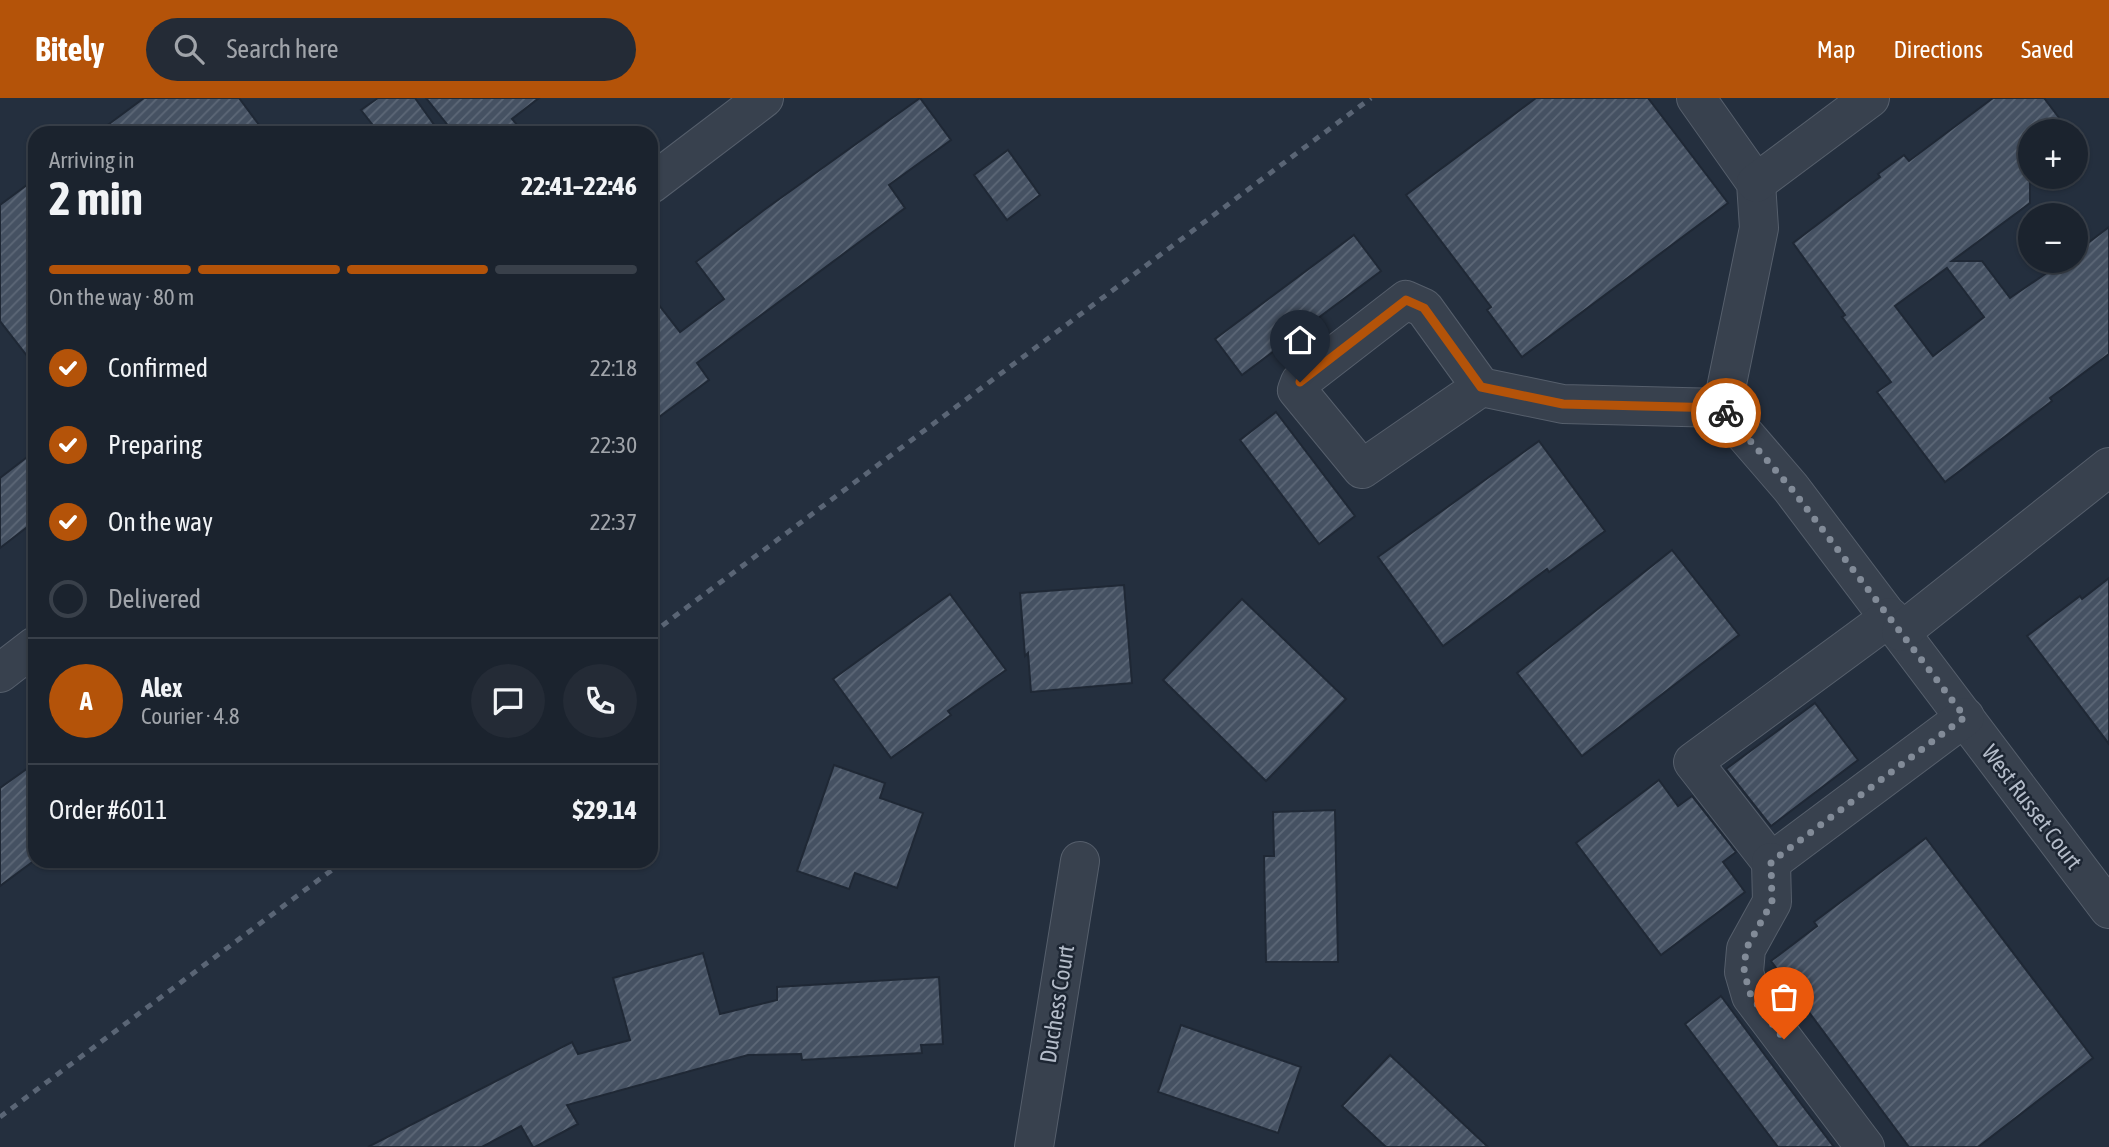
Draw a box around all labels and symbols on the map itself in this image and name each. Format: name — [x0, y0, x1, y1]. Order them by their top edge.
pin — [1270, 310, 1330, 382]
courier — [1691, 378, 1761, 448]
street label: West Russet Court — [1977, 740, 2087, 874]
street label: Duchess Court — [1035, 943, 1079, 1065]
pin — [1754, 967, 1814, 1039]

